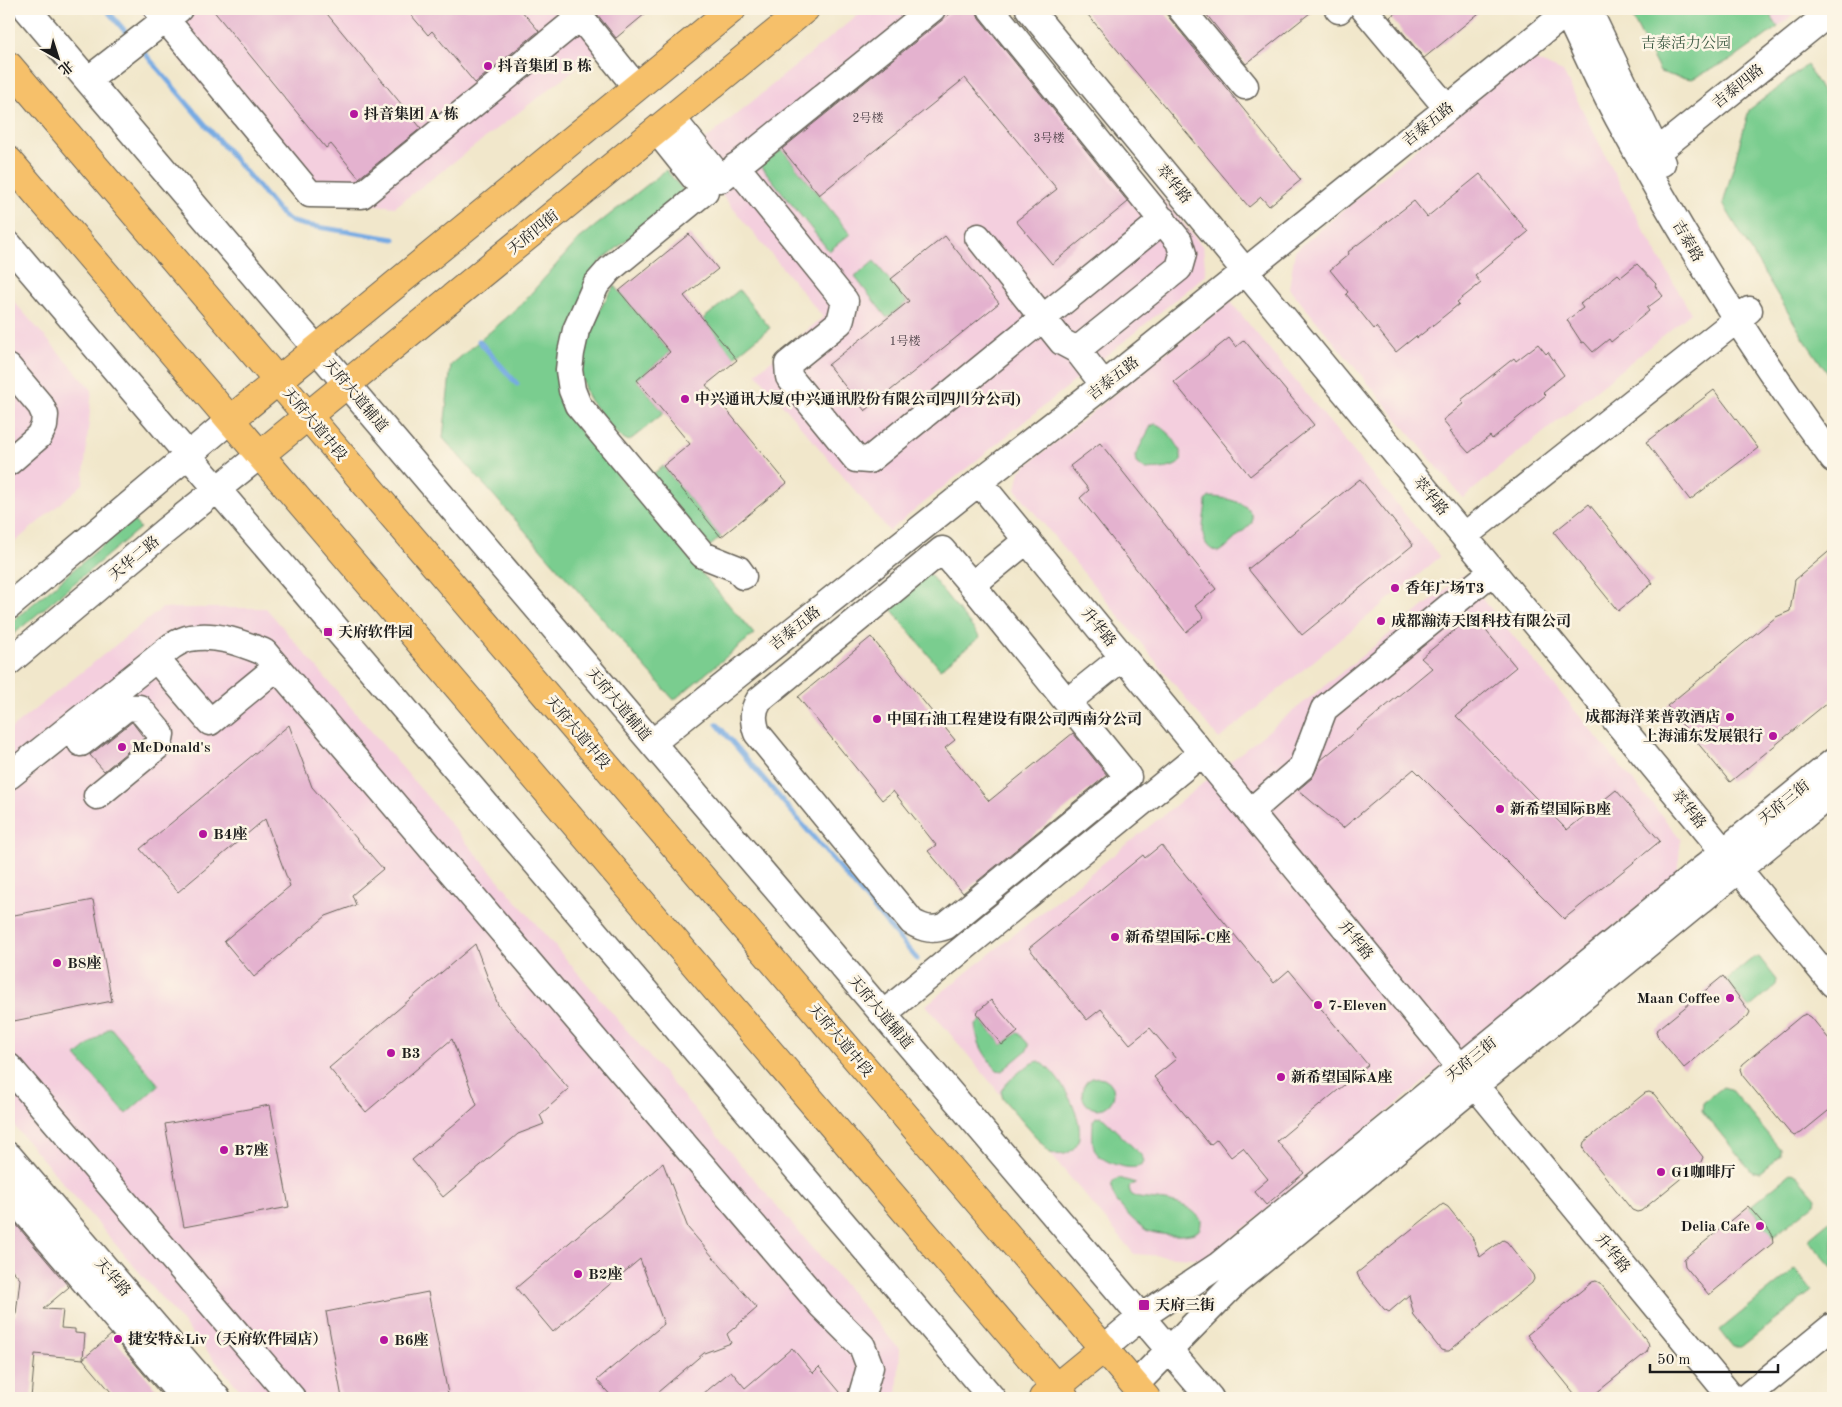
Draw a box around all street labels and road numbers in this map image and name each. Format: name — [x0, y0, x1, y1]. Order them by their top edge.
street label: 吉泰四路 — [1710, 61, 1767, 112]
street label: 吉泰五路 — [1400, 99, 1457, 150]
street label: 萃华路 — [1153, 162, 1195, 207]
street label: 天府四街 — [505, 207, 562, 258]
street label: 吉泰路 — [1669, 218, 1706, 265]
street label: 吉泰五路 — [1084, 353, 1142, 404]
street label: 天府大道辅道 — [320, 355, 391, 435]
street label: 天府大道中段 — [279, 384, 350, 464]
street label: 萃华路 — [1410, 474, 1452, 519]
street label: 天华二路 — [106, 533, 163, 584]
street label: 吉泰五路 — [767, 603, 824, 654]
street label: 升华路 — [1078, 604, 1119, 650]
street label: 天府大道辅道 — [583, 664, 654, 744]
street label: 天府大道中段 — [542, 692, 613, 772]
street label: 天府三街 — [1756, 777, 1813, 828]
street label: 萃华路 — [1668, 786, 1709, 832]
street label: 升华路 — [1335, 917, 1376, 963]
street label: 天府大道辅道 — [845, 972, 916, 1052]
street label: 天府大道中段 — [805, 1000, 876, 1080]
street label: 天府三街 — [1443, 1034, 1500, 1085]
street label: 升华路 — [1592, 1230, 1633, 1276]
street label: 天华路 — [91, 1255, 134, 1300]

